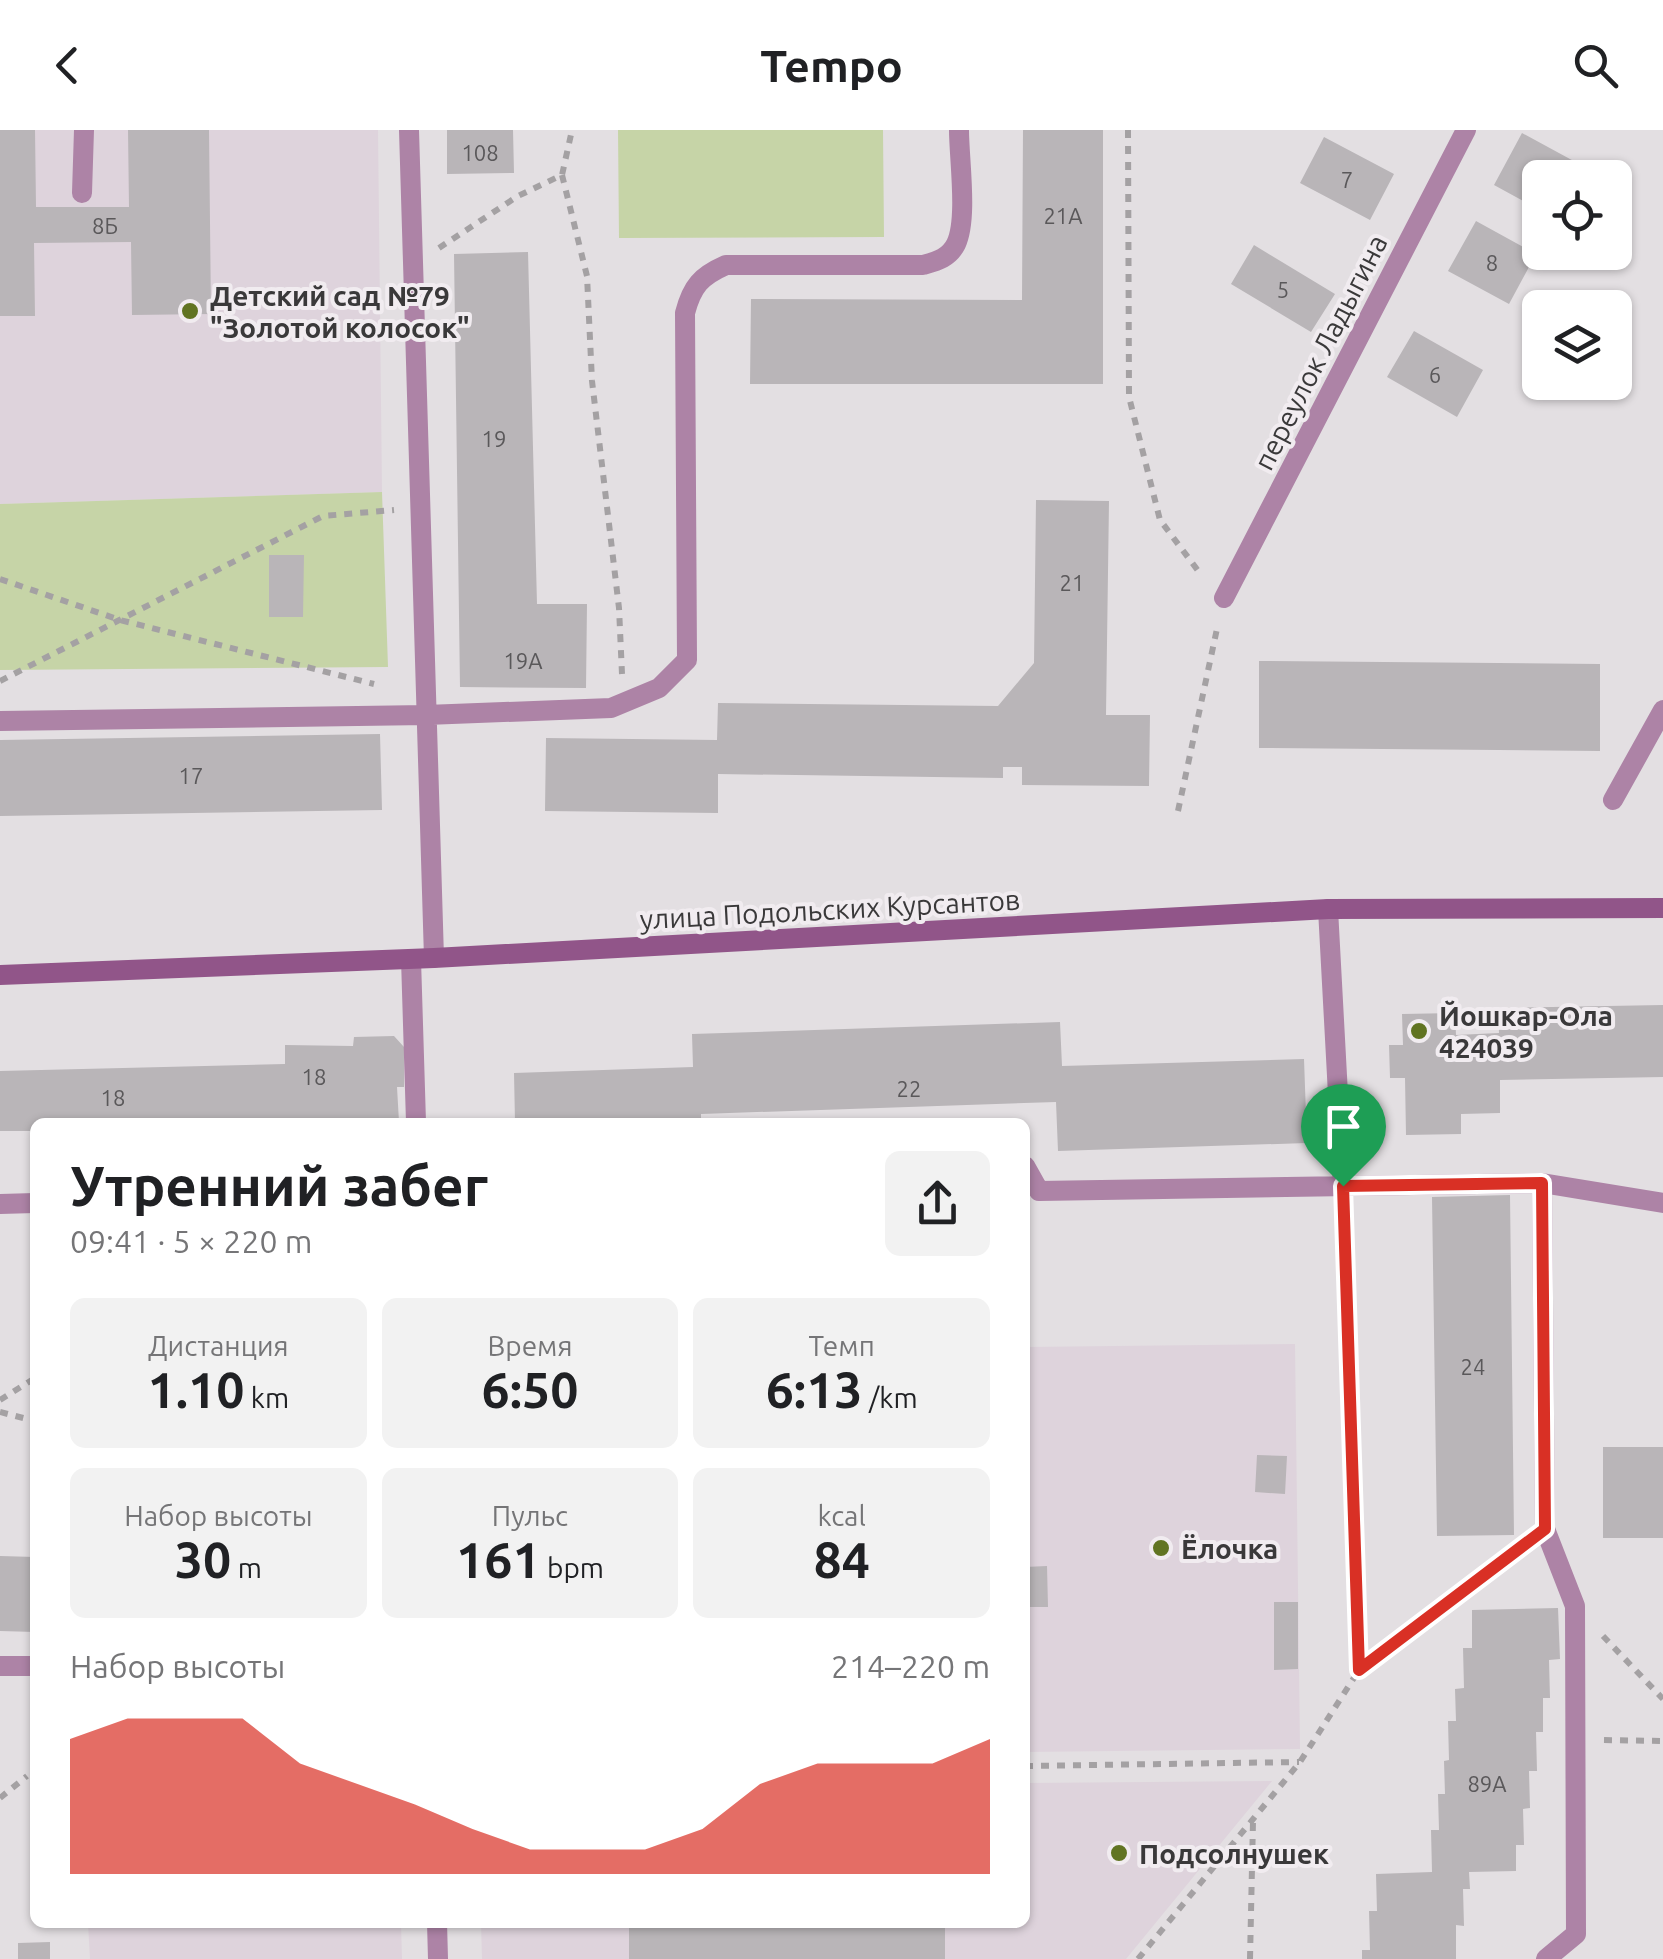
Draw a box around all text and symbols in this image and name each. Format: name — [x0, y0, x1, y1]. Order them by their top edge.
icon: back — [40, 38, 95, 93]
icon: search — [1568, 38, 1623, 93]
text: Tempo — [760, 40, 903, 91]
house number: 108 — [461, 140, 499, 165]
map controls — [1522, 160, 1632, 400]
button: locate — [1522, 160, 1632, 270]
house number: 7 — [1341, 167, 1353, 192]
house number: 21А — [1043, 203, 1083, 228]
house number: 8Б — [92, 213, 118, 238]
street label: переулок Ладыгина — [1247, 229, 1393, 475]
house number: 8 — [1486, 250, 1498, 275]
house number: 5 — [1277, 277, 1289, 302]
place label: Детский сад №79 "Золотой колосок" — [210, 280, 470, 343]
button: layers — [1522, 290, 1632, 400]
marker: Детский сад №79 "Золотой колосок" — [179, 300, 201, 322]
house number: 6 — [1429, 362, 1441, 387]
house number: 19 — [482, 426, 506, 451]
house number: 21 — [1060, 570, 1084, 595]
house number: 19А — [503, 648, 543, 673]
house number: 17 — [179, 763, 203, 788]
street label: улица Подольских Курсантов — [639, 884, 1021, 934]
place label: Йошкар-Ола 424039 — [1439, 1000, 1613, 1063]
marker: Йошкар-Ола 424039 — [1408, 1020, 1430, 1042]
house number: 18 — [302, 1064, 326, 1089]
house number: 22 — [897, 1076, 921, 1101]
pin — [1301, 1084, 1386, 1187]
house number: 18 — [101, 1085, 125, 1110]
icon: arrive — [1316, 1099, 1371, 1154]
button: share — [885, 1151, 990, 1256]
text: Утренний забег — [70, 1155, 488, 1216]
text: 09:41 · 5 × 220 m — [70, 1223, 312, 1259]
text: Дистанция — [148, 1330, 289, 1361]
text: Время — [487, 1330, 573, 1361]
text: Темп — [809, 1330, 875, 1361]
house number: 24 — [1461, 1354, 1485, 1379]
text: 1.10 — [148, 1361, 244, 1417]
text: 6:50 — [482, 1361, 578, 1417]
text: 6:13 — [766, 1361, 863, 1417]
text: km — [244, 1382, 289, 1413]
text: /km — [863, 1382, 918, 1413]
text: Набор высоты — [124, 1500, 313, 1531]
text: Пульс — [492, 1500, 568, 1531]
text: kcal — [817, 1500, 866, 1531]
text: 30 — [175, 1531, 231, 1587]
text: 161 — [456, 1531, 541, 1587]
text: 84 — [813, 1531, 870, 1587]
place label: Ёлочка — [1181, 1533, 1278, 1564]
marker: Ёлочка — [1150, 1537, 1172, 1559]
text: m — [231, 1552, 262, 1583]
text: bpm — [541, 1552, 604, 1583]
text: Набор высоты — [70, 1648, 285, 1684]
text: 214–220 m — [831, 1648, 990, 1684]
house number: 89А — [1467, 1771, 1507, 1796]
place label: Подсолнушек — [1139, 1838, 1329, 1869]
marker: Подсолнушек — [1108, 1842, 1130, 1864]

